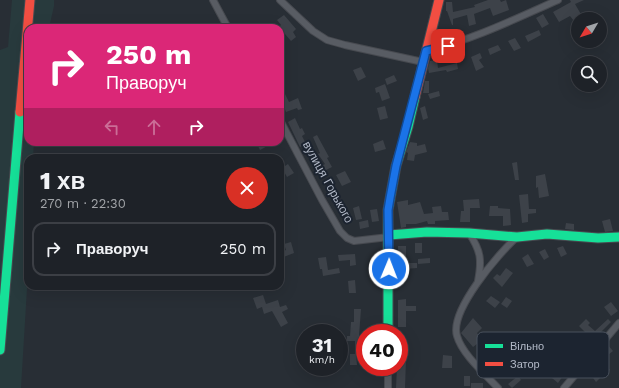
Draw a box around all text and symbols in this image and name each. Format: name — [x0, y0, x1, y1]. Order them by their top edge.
north arrow — [571, 12, 607, 48]
map controls — [571, 12, 607, 92]
pin — [431, 29, 465, 63]
icon: arrive — [437, 35, 459, 57]
text: 250 m — [106, 38, 191, 71]
icon: right — [40, 40, 92, 92]
button: search — [571, 56, 607, 92]
text: Праворуч — [106, 72, 187, 93]
icon: left — [101, 116, 123, 138]
icon: ahead — [143, 116, 165, 138]
icon: right — [185, 116, 207, 138]
street label: вулиця Горького — [300, 139, 356, 226]
text: 1 хв — [40, 167, 85, 195]
button: close — [226, 167, 268, 209]
text: 270 m · 22:30 — [40, 196, 126, 211]
icon: right — [42, 238, 64, 260]
text: Праворуч — [76, 240, 149, 258]
text: 250 m — [220, 240, 266, 258]
position arrow — [368, 248, 410, 290]
speed limit sign: 40 — [356, 324, 408, 376]
legend — [477, 332, 609, 378]
text: 31 — [312, 333, 332, 357]
text: Вільно — [510, 340, 544, 353]
text: km/h — [309, 354, 335, 365]
text: Затор — [510, 358, 540, 371]

